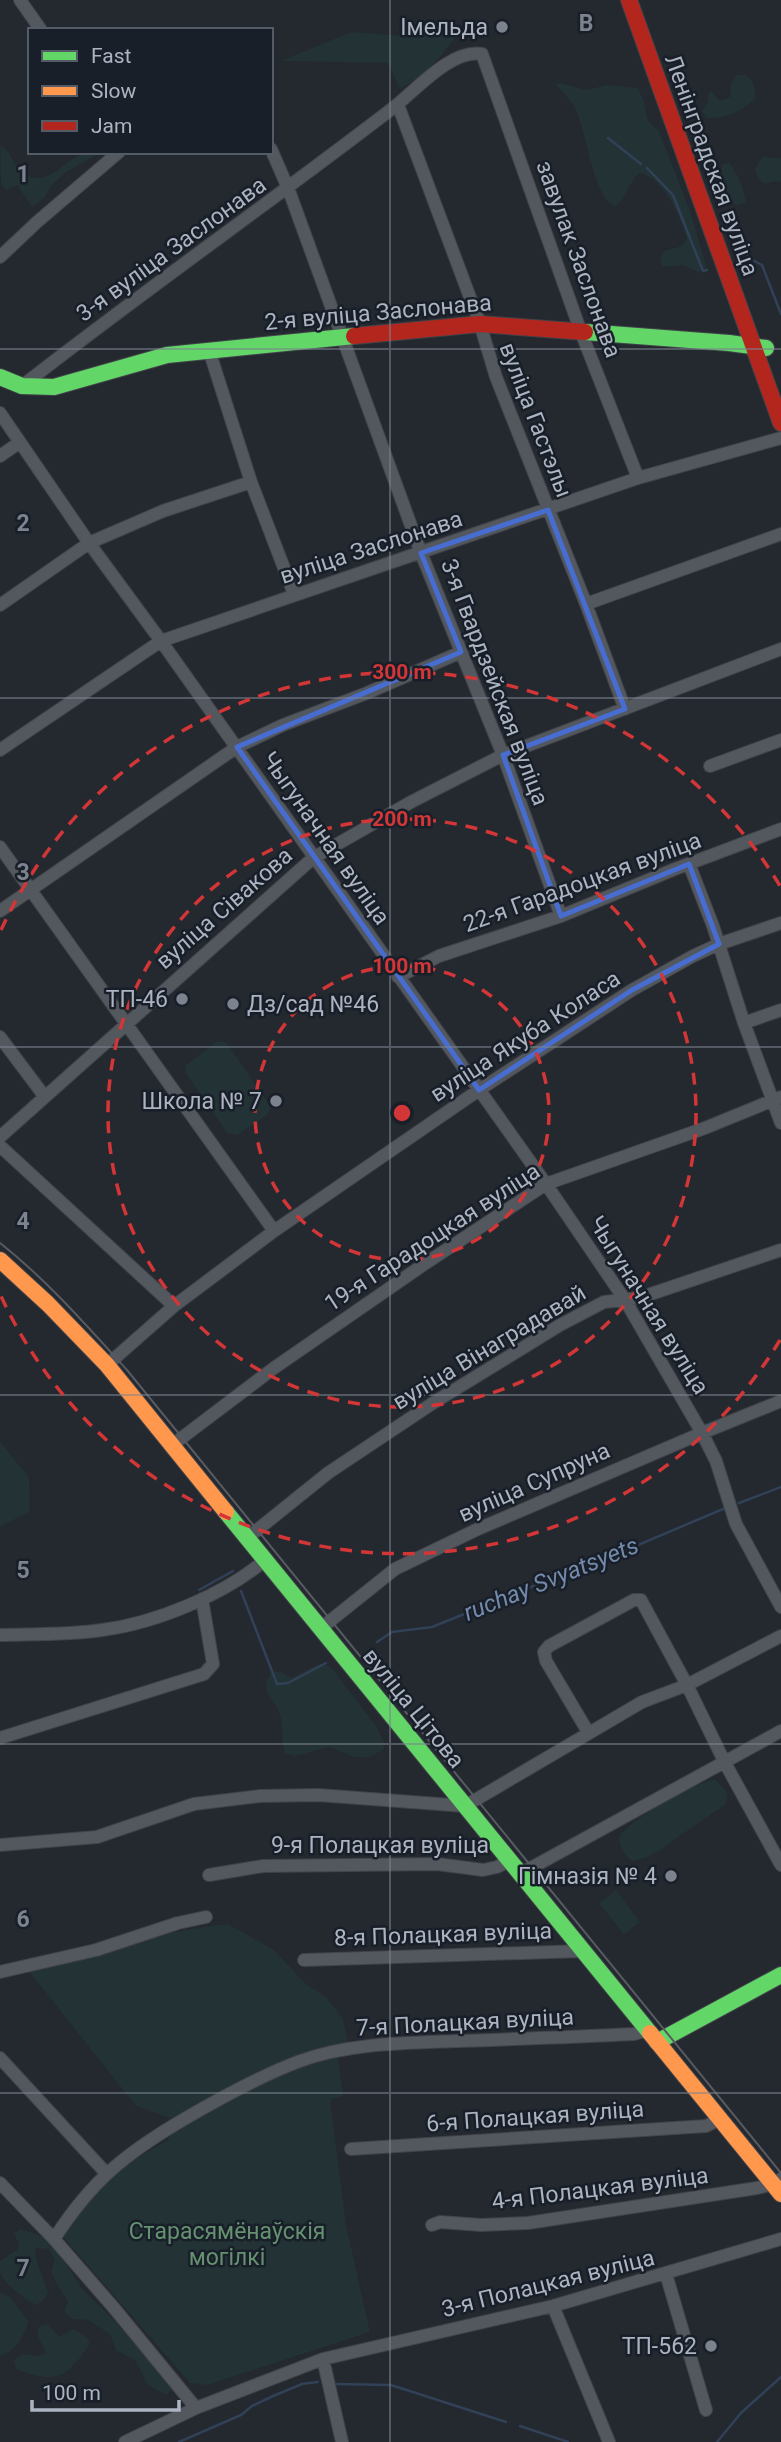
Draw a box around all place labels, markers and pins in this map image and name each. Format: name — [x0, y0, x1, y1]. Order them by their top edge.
place label: Імельда — [400, 14, 488, 41]
marker: Імельда — [494, 19, 510, 35]
place label: ТП-46 — [106, 986, 168, 1013]
marker: ТП-46 — [174, 991, 190, 1007]
place label: Дз/сад №46 — [247, 991, 379, 1018]
marker: Дз/сад №46 — [225, 996, 241, 1012]
place label: Школа № 7 — [141, 1088, 262, 1115]
marker: Школа № 7 — [268, 1093, 284, 1109]
centre of rings — [390, 1101, 414, 1125]
place label: Гімназія № 4 — [518, 1863, 657, 1890]
marker: Гімназія № 4 — [663, 1868, 679, 1884]
place label: ТП-562 — [622, 2333, 697, 2360]
marker: ТП-562 — [703, 2338, 719, 2354]

